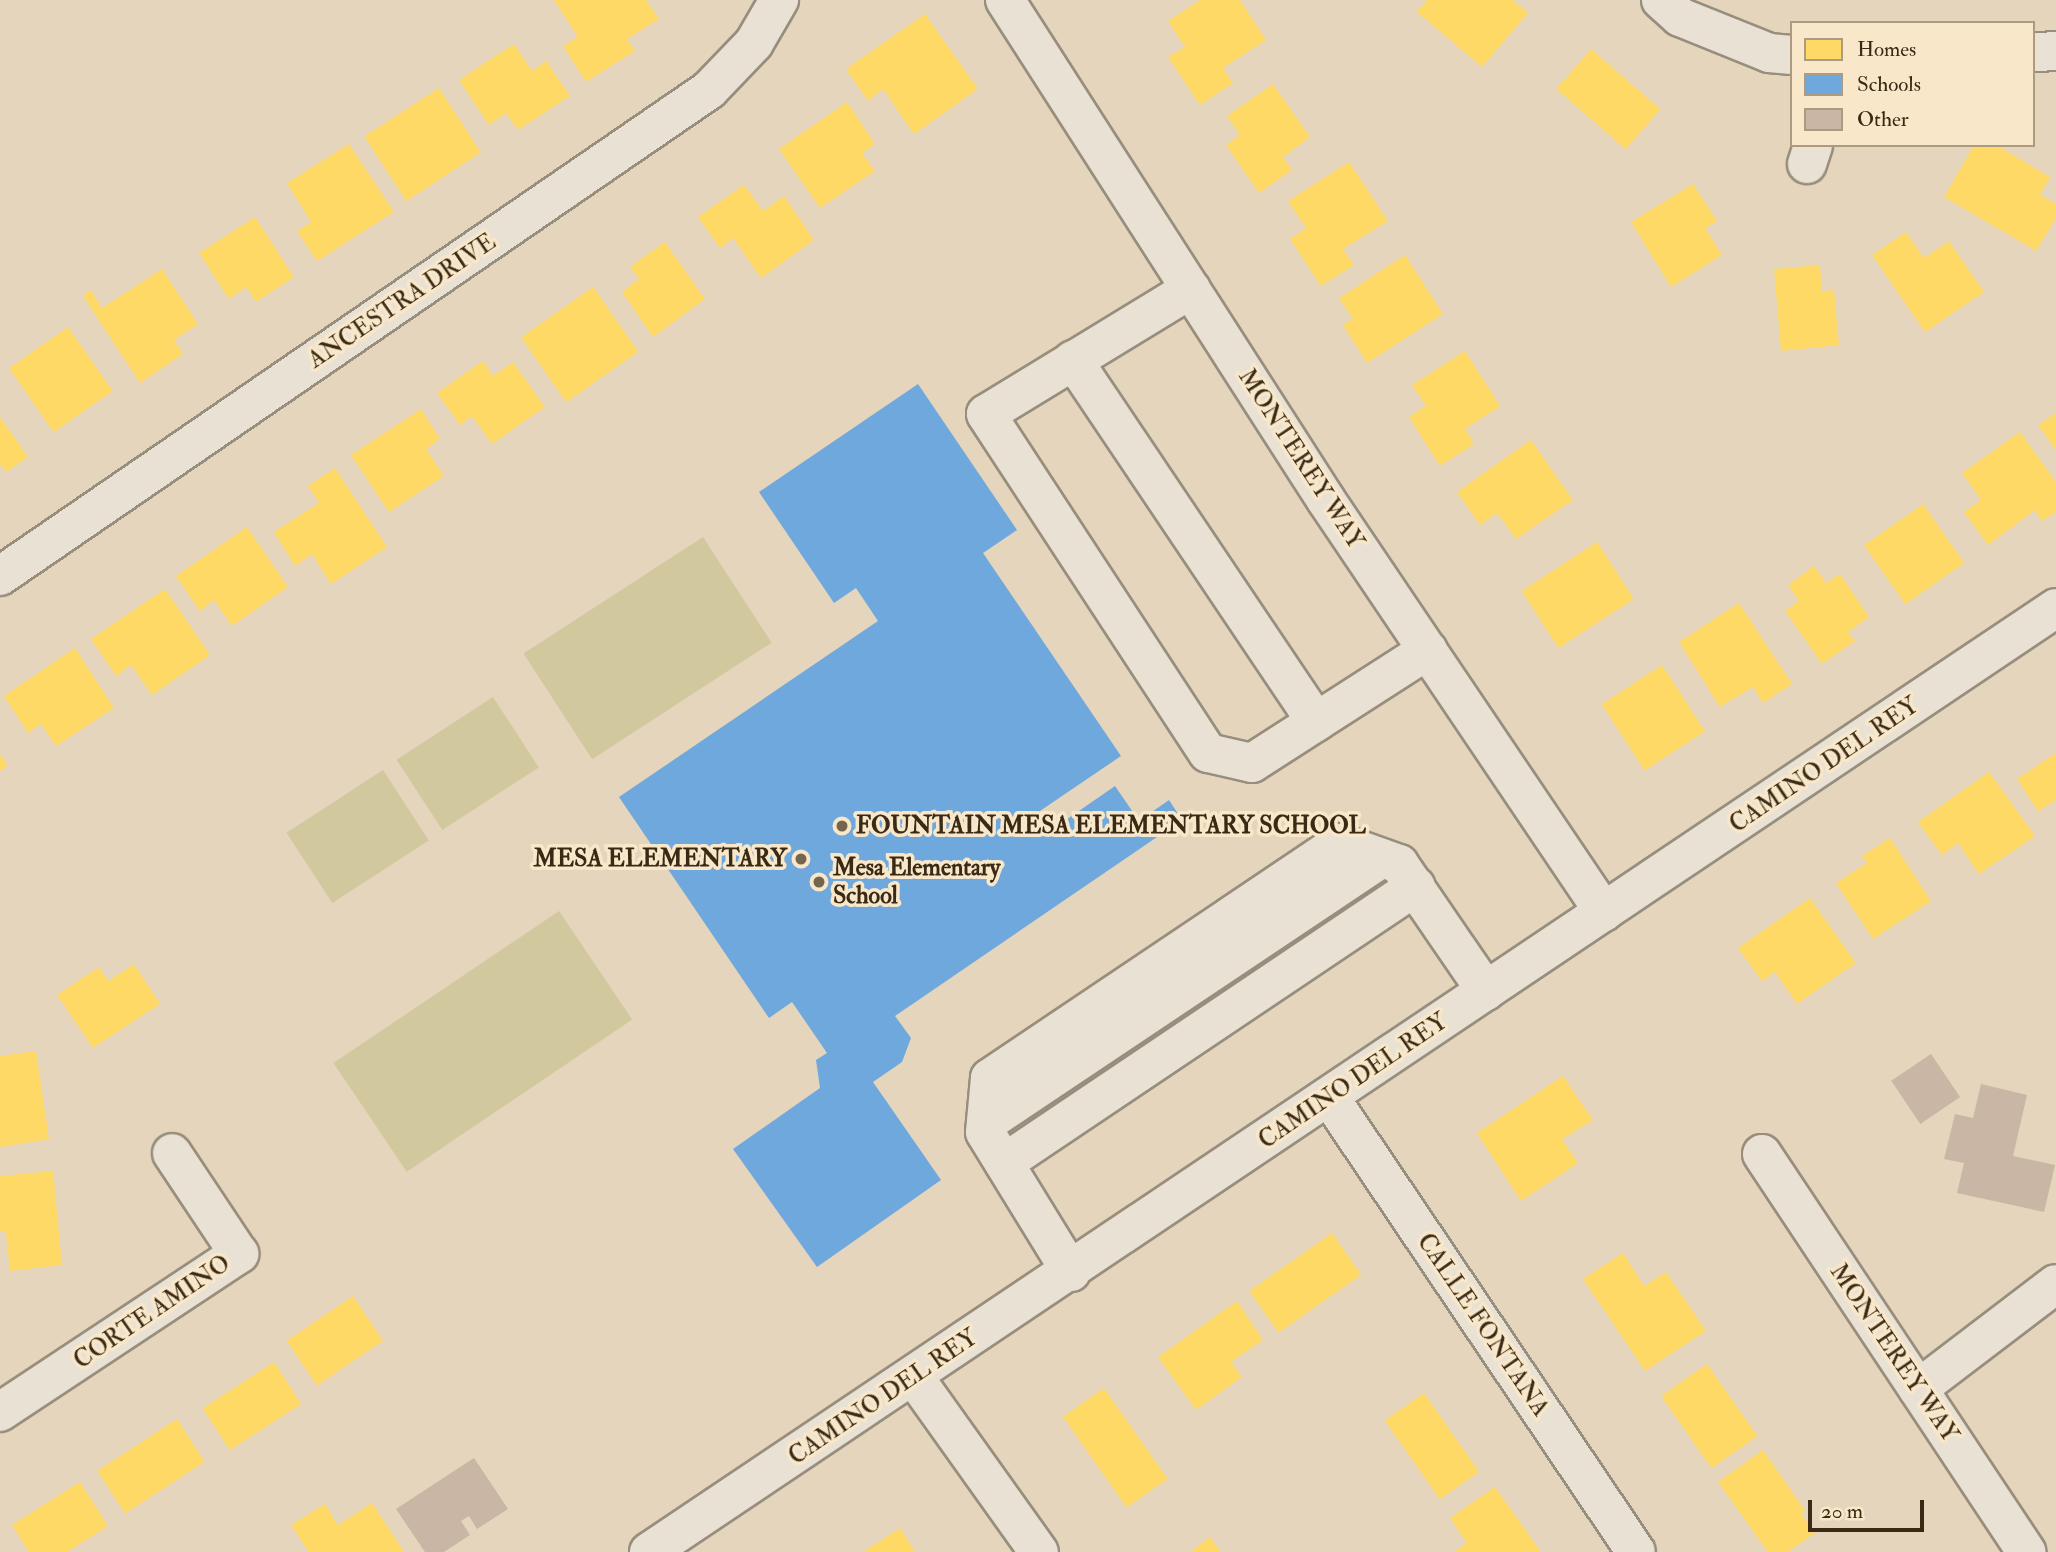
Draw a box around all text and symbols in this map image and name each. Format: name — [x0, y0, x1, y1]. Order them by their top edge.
legend — [1790, 21, 2035, 147]
text: Homes — [1857, 36, 1916, 63]
text: Schools — [1857, 71, 1921, 98]
text: Other — [1857, 106, 1909, 133]
street label: ANCESTRA DRIVE — [303, 227, 501, 375]
street label: MONTEREY WAY — [1232, 364, 1370, 554]
street label: CAMINO DEL REY — [1724, 691, 1924, 839]
place label: FOUNTAIN MESA ELEMENTARY SCHOOL — [856, 812, 1366, 840]
marker: FOUNTAIN MESA ELEMENTARY SCHOOL — [834, 818, 850, 834]
place label: MESA ELEMENTARY — [533, 845, 787, 873]
marker: MESA ELEMENTARY — [793, 851, 809, 867]
place label: Mesa Elementary School — [833, 854, 1000, 910]
marker: Mesa Elementary School — [811, 874, 827, 890]
street label: CAMINO DEL REY — [1253, 1007, 1453, 1155]
street label: CALLE FONTANA — [1411, 1228, 1555, 1422]
street label: CORTE AMINO — [68, 1249, 236, 1375]
street label: MONTEREY WAY — [1824, 1258, 1964, 1448]
street label: CAMINO DEL REY — [783, 1323, 983, 1471]
scale bar — [1811, 1486, 1926, 1530]
text: 20 m — [1821, 1498, 1863, 1525]

